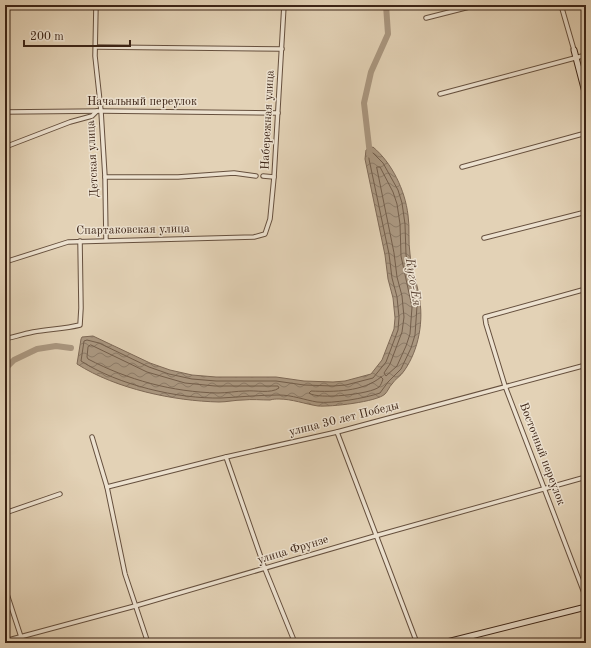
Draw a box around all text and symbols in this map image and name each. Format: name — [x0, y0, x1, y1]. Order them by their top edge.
scale bar — [24, 22, 130, 48]
text: 200 m — [30, 31, 64, 43]
street label: Набережная улица — [259, 70, 277, 170]
street label: Начальный переулок — [87, 96, 197, 108]
street label: Детская улица — [85, 120, 101, 198]
street label: Спартаковская улица — [76, 223, 190, 237]
water label: Куго-Ея — [403, 256, 423, 307]
street label: улица 30 лет Победы — [288, 400, 400, 438]
street label: Восточный переулок — [517, 401, 567, 507]
street label: улица Фрунзе — [256, 533, 330, 567]

